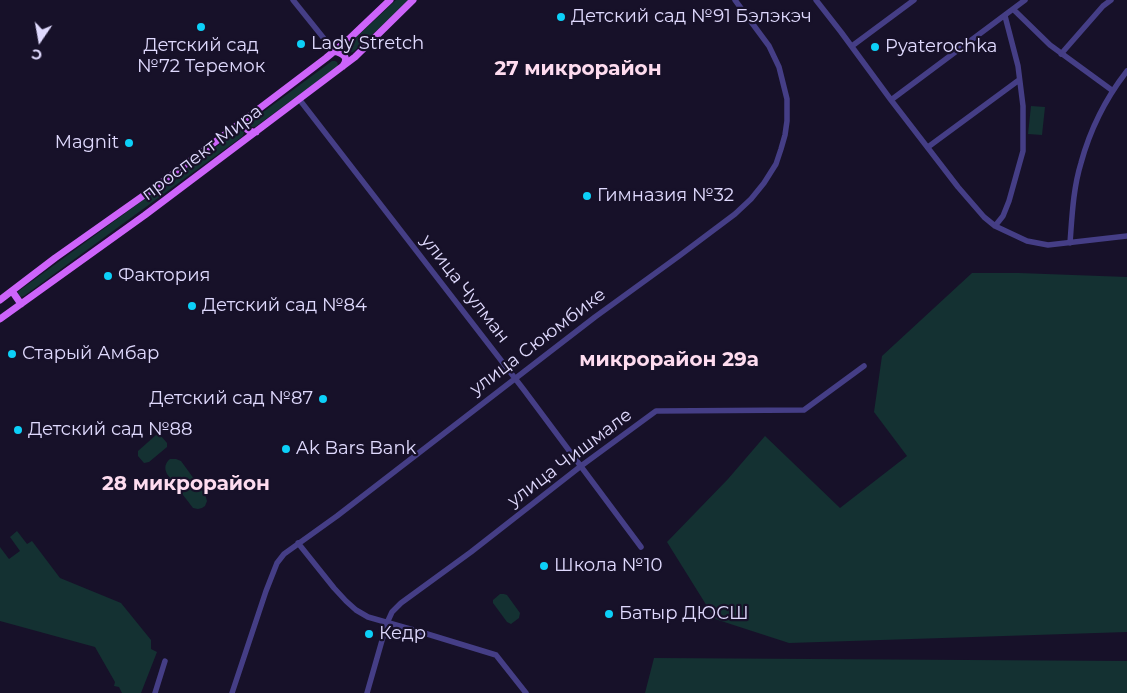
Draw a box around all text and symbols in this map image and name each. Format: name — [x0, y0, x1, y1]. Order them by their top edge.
place label: Детский сад №91 Бэлэкэч — [571, 6, 812, 28]
marker: Детский сад №91 Бэлэкэч — [555, 11, 567, 23]
north arrow — [15, 15, 65, 65]
marker: Детский сад №72 Теремок — [195, 21, 207, 33]
place label: Lady Stretch — [311, 33, 424, 55]
place label: Детский сад №72 Теремок — [137, 35, 265, 78]
place label: Pyaterochka — [885, 36, 997, 58]
marker: Lady Stretch — [295, 38, 307, 50]
marker: Pyaterochka — [869, 41, 881, 53]
text: С — [30, 45, 44, 65]
district label: 27 микрорайон — [494, 57, 662, 81]
street label: проспект Мира — [137, 101, 267, 205]
place label: Magnit — [55, 132, 119, 154]
marker: Magnit — [123, 137, 135, 149]
place label: Гимназия №32 — [597, 185, 734, 207]
marker: Гимназия №32 — [581, 190, 593, 202]
street label: улица Чулман — [416, 230, 514, 348]
place label: Фактория — [118, 265, 210, 287]
marker: Фактория — [102, 270, 114, 282]
street label: улица Сююмбике — [466, 284, 610, 400]
place label: Детский сад №84 — [202, 295, 367, 317]
marker: Детский сад №84 — [186, 300, 198, 312]
place label: Старый Амбар — [22, 343, 159, 365]
marker: Старый Амбар — [6, 348, 18, 360]
district label: микрорайон 29а — [579, 348, 759, 372]
place label: Детский сад №87 — [149, 388, 313, 410]
marker: Детский сад №87 — [317, 393, 329, 405]
street label: улица Чишмале — [504, 404, 636, 512]
place label: Детский сад №88 — [28, 419, 193, 441]
marker: Детский сад №88 — [12, 424, 24, 436]
place label: Ak Bars Bank — [296, 438, 416, 460]
marker: Ak Bars Bank — [280, 443, 292, 455]
district label: 28 микрорайон — [102, 472, 270, 496]
place label: Школа №10 — [554, 555, 662, 577]
marker: Школа №10 — [538, 560, 550, 572]
place label: Батыр ДЮСШ — [619, 603, 749, 625]
marker: Батыр ДЮСШ — [603, 608, 615, 620]
place label: Кедр — [379, 623, 426, 645]
marker: Кедр — [363, 628, 375, 640]

